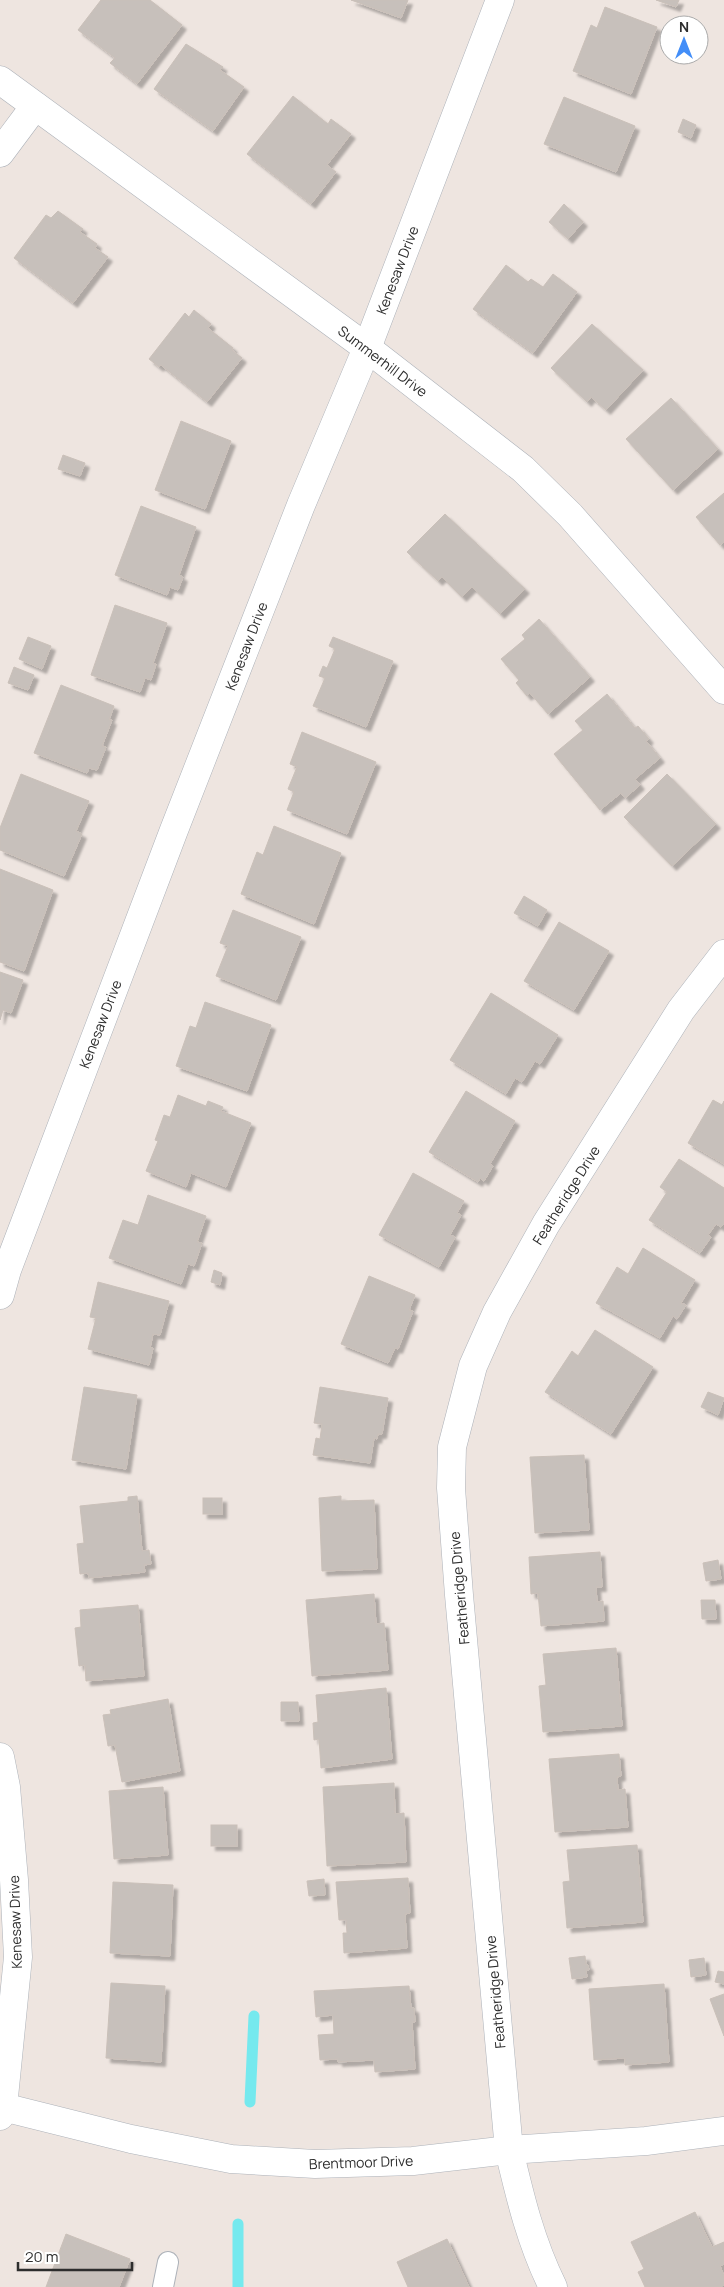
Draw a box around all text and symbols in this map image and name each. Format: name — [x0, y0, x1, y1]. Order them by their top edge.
north arrow — [659, 15, 709, 65]
text: N — [679, 17, 689, 36]
street label: Kenesaw Drive — [371, 223, 423, 317]
street label: Summerhill Drive — [334, 321, 432, 401]
street label: Kenesaw Drive — [220, 599, 272, 693]
street label: Kenesaw Drive — [74, 977, 126, 1071]
street label: Featheridge Drive — [528, 1142, 604, 1248]
street label: Featheridge Drive — [445, 1531, 473, 1645]
street label: Kenesaw Drive — [4, 1875, 26, 1969]
street label: Featheridge Drive — [481, 1935, 509, 2049]
street label: Brentmoor Drive — [309, 2151, 413, 2173]
scale bar — [18, 2240, 131, 2272]
text: 20 m — [25, 2246, 58, 2267]

